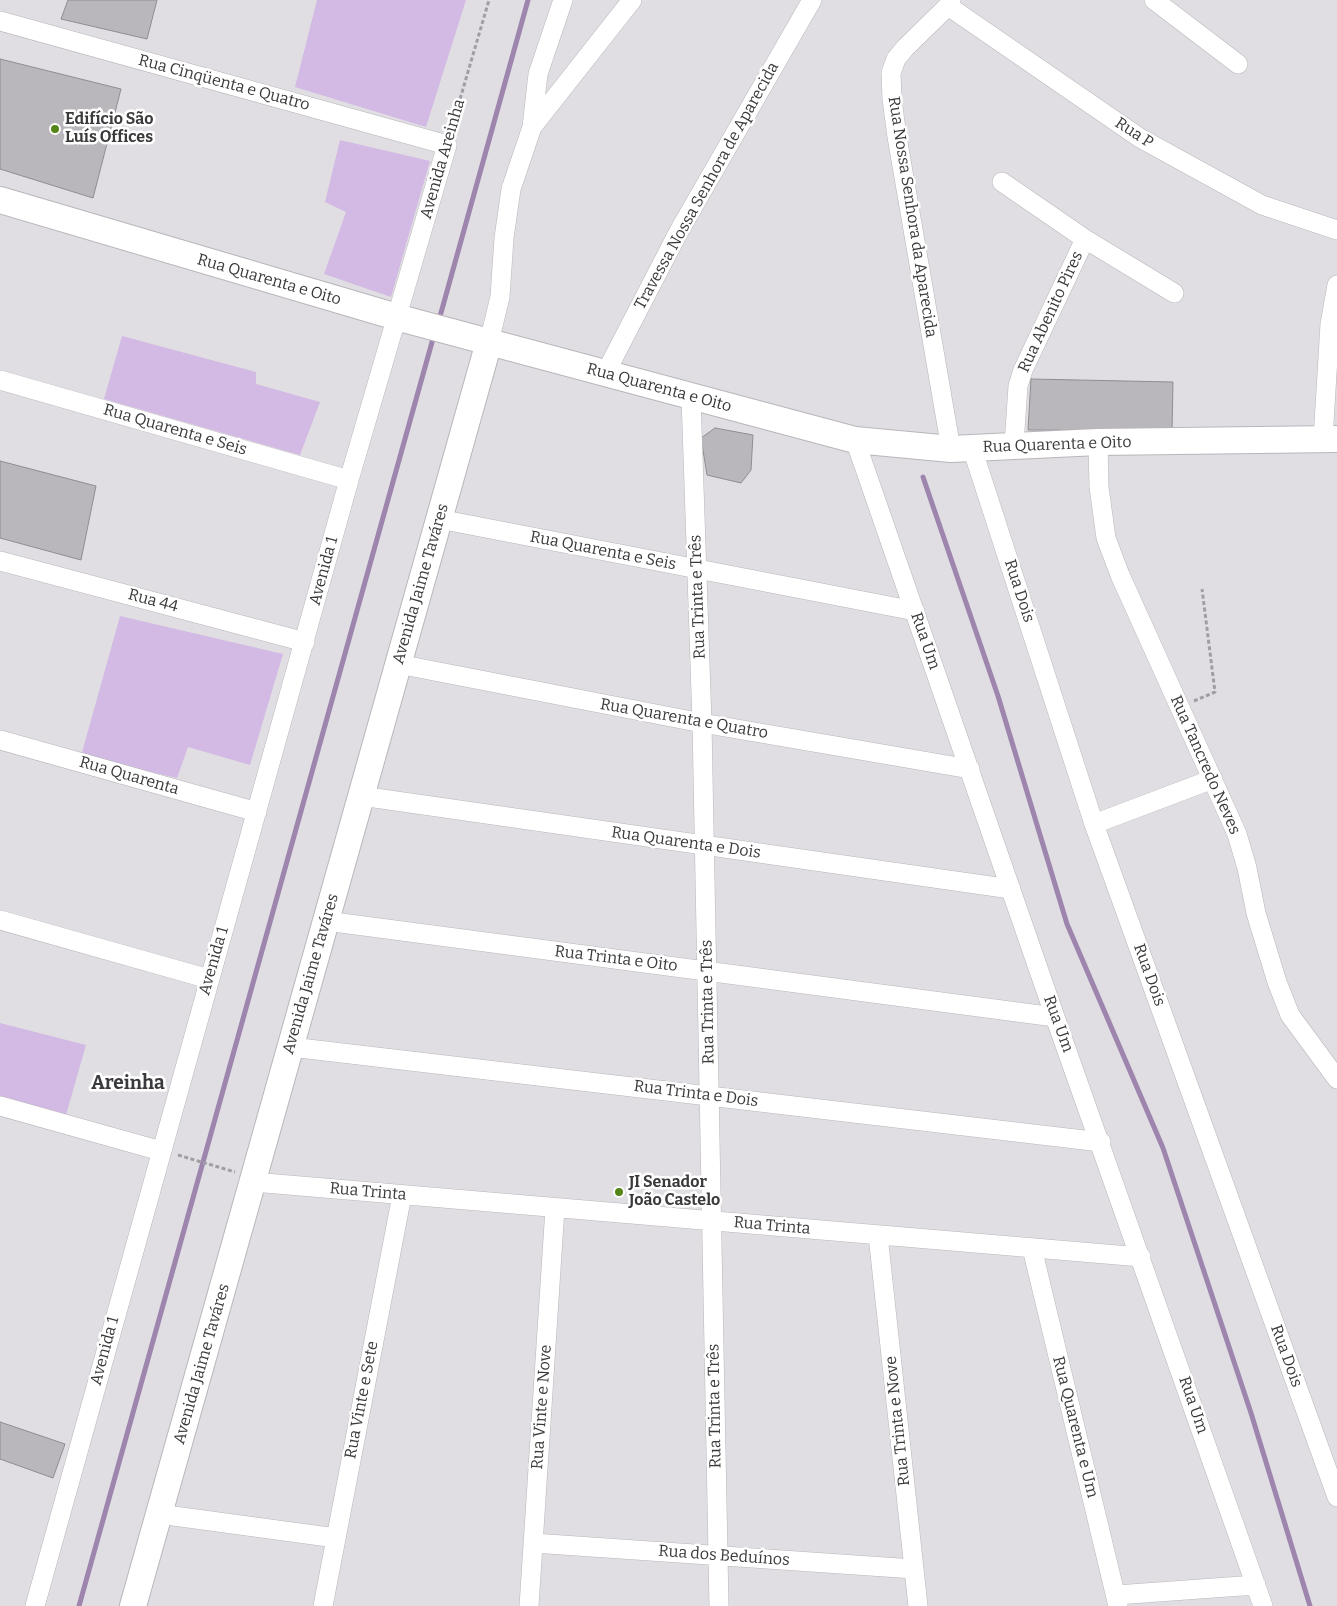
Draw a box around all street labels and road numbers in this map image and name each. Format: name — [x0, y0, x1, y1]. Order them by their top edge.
street label: Rua Cinqüenta e Quatro — [136, 51, 312, 115]
street label: Travessa Nossa Senhora de Aparecida — [631, 59, 783, 313]
street label: Rua Nossa Senhora da Aparecida — [883, 95, 941, 339]
street label: Avenida Areinha — [417, 97, 469, 221]
street label: Rua P — [1111, 114, 1157, 152]
street label: Rua Abenito Pires — [1015, 248, 1087, 376]
street label: Rua Quarenta e Oito — [195, 250, 343, 310]
street label: Rua Quarenta e Oito — [585, 359, 733, 417]
street label: Rua Quarenta e Seis — [101, 400, 249, 460]
street label: Rua Quarenta e Oito — [982, 433, 1132, 457]
street label: Avenida Jaime Taváres — [389, 502, 453, 666]
street label: Rua Quarenta e Seis — [528, 527, 678, 575]
street label: Rua Trinta e Três — [686, 534, 710, 660]
street label: Avenida 1 — [306, 535, 342, 607]
street label: Rua Dois — [1000, 557, 1038, 625]
street label: Rua 44 — [126, 585, 180, 617]
street label: Rua Um — [906, 610, 944, 672]
street label: Rua Tancredo Neves — [1166, 692, 1244, 838]
street label: Rua Quarenta e Quatro — [599, 695, 769, 743]
street label: Rua Quarenta — [77, 753, 181, 799]
street label: Rua Quarenta e Dois — [610, 823, 762, 863]
street label: Avenida Jaime Taváres — [279, 892, 343, 1056]
street label: Avenida 1 — [195, 925, 233, 997]
street label: Rua Trinta e Três — [697, 940, 719, 1064]
street label: Rua Dois — [1129, 941, 1169, 1009]
street label: Rua Trinta e Oito — [553, 942, 679, 976]
street label: Rua Um — [1039, 993, 1077, 1055]
street label: Rua Trinta e Dois — [633, 1077, 759, 1111]
street label: Rua Trinta — [329, 1179, 407, 1205]
street label: Rua Trinta — [733, 1213, 811, 1239]
street label: Avenida Jaime Taváres — [170, 1282, 234, 1446]
street label: Avenida 1 — [87, 1315, 123, 1387]
street label: Rua Dois — [1266, 1322, 1306, 1390]
street label: Rua Vinte e Sete — [341, 1340, 383, 1460]
street label: Rua Vinte e Nove — [528, 1344, 556, 1470]
street label: Rua Trinta e Três — [704, 1344, 726, 1468]
street label: Rua Quarenta e Um — [1048, 1354, 1102, 1500]
street label: Rua Trinta e Nove — [882, 1355, 914, 1487]
street label: Rua Um — [1174, 1374, 1212, 1436]
street label: Rua dos Beduínos — [658, 1542, 790, 1570]

